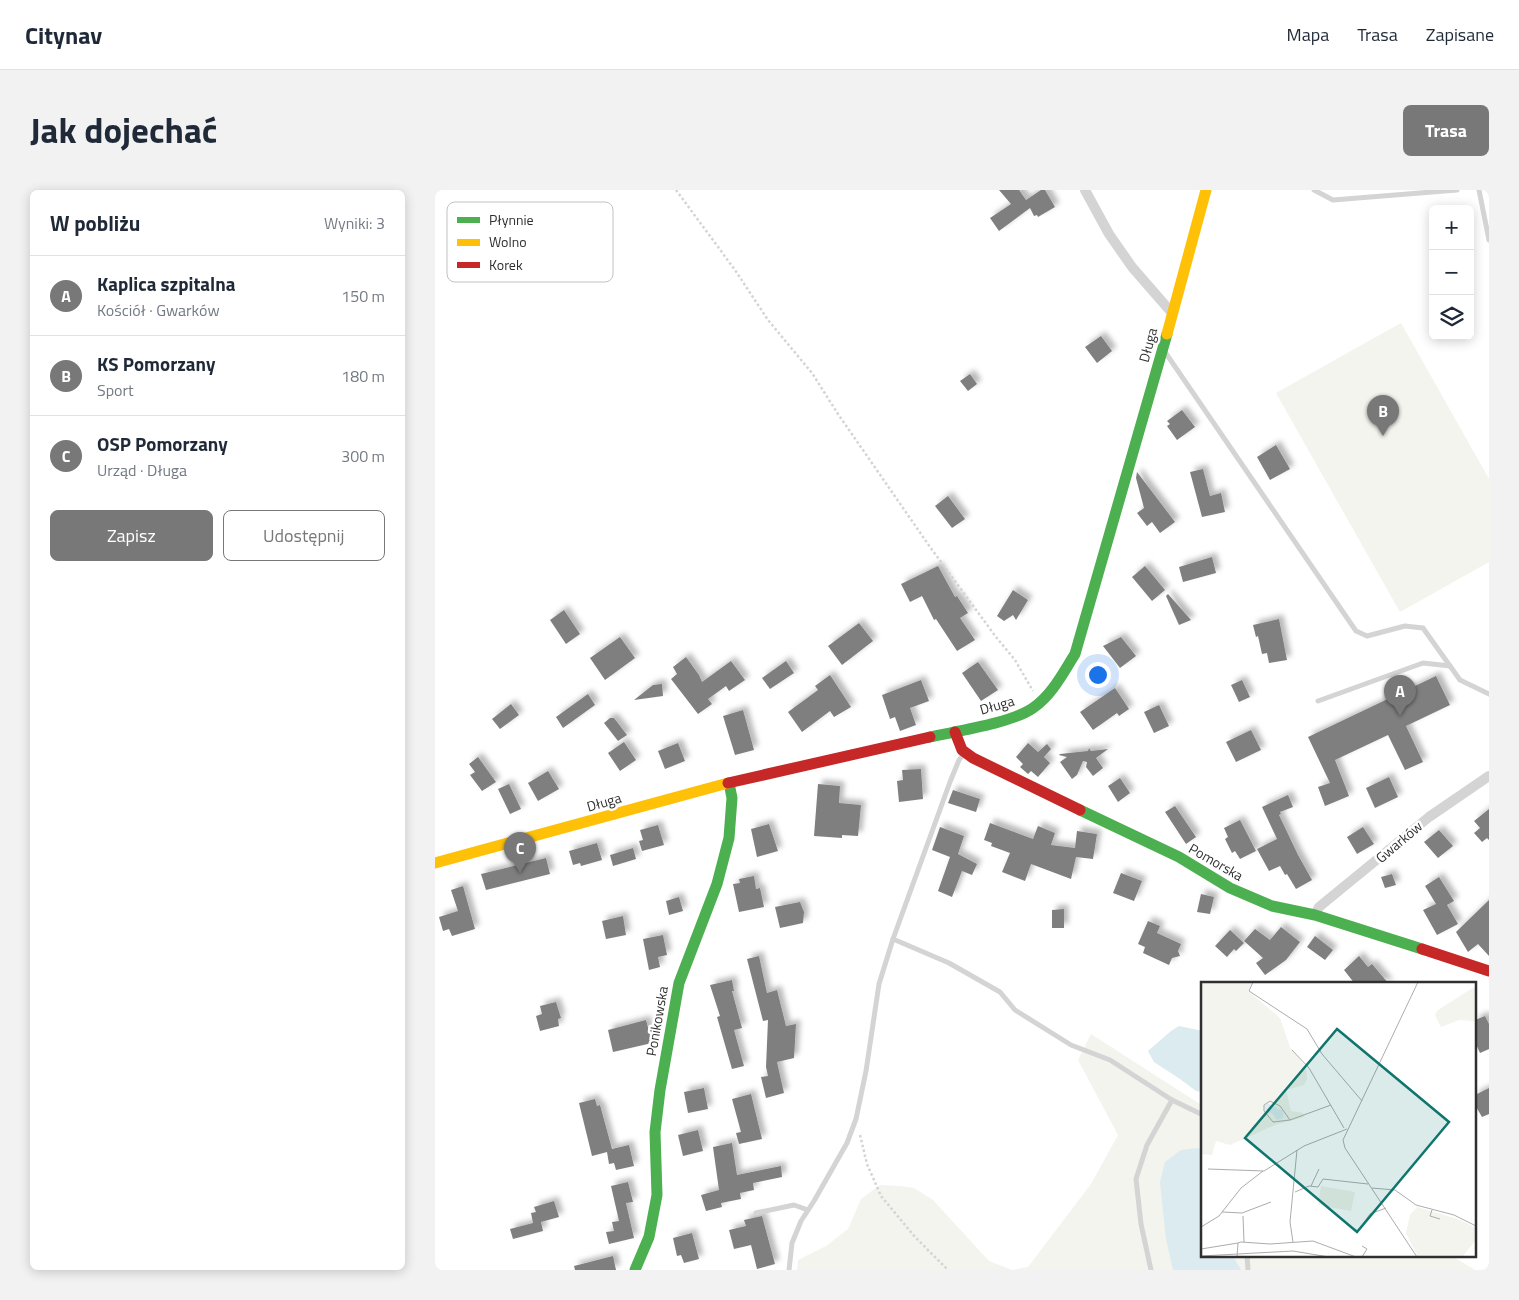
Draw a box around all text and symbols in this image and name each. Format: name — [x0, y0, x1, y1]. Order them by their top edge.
text: Citynav — [25, 17, 102, 53]
text: Mapa — [1287, 21, 1329, 48]
text: Trasa — [1357, 21, 1398, 48]
text: Zapisane — [1426, 21, 1494, 48]
text: Jak dojechać — [30, 103, 217, 157]
button: Trasa — [1403, 105, 1489, 156]
legend — [447, 202, 613, 282]
map controls — [1429, 205, 1474, 340]
button: + — [1429, 205, 1474, 250]
text: W pobliżu — [50, 207, 140, 239]
text: Płynnie — [489, 209, 534, 230]
text: Wyniki: 3 — [324, 211, 385, 235]
text: Wolno — [489, 231, 527, 252]
button: − — [1429, 250, 1474, 295]
text: Korek — [489, 254, 523, 275]
text: Kaplica szpitalna — [97, 269, 235, 298]
text: A — [61, 284, 71, 308]
text: 150 m — [341, 284, 385, 308]
button: layers — [1429, 295, 1474, 340]
text: Kościół · Gwarków — [97, 298, 220, 322]
street label: Długa — [1133, 325, 1162, 364]
text: KS Pomorzany — [97, 349, 215, 378]
text: B — [61, 364, 71, 388]
text: 180 m — [341, 364, 385, 388]
text: Sport — [97, 378, 134, 402]
pin: B — [1367, 395, 1399, 436]
text: OSP Pomorzany — [97, 429, 228, 458]
text: C — [62, 444, 70, 468]
text: 300 m — [341, 444, 385, 468]
text: Urząd · Długa — [97, 458, 187, 482]
button: Zapisz — [50, 510, 213, 561]
button: Udostępnij — [223, 510, 385, 561]
your location — [1085, 662, 1111, 688]
pin: A — [1384, 675, 1416, 716]
street label: Długa — [977, 690, 1017, 719]
street label: Długa — [584, 787, 624, 816]
street label: Gwarków — [1371, 816, 1427, 867]
pin: C — [504, 832, 536, 873]
street label: Pomorska — [1185, 838, 1247, 886]
inset map — [1201, 982, 1477, 1258]
street label: Ponikowska — [640, 984, 673, 1058]

